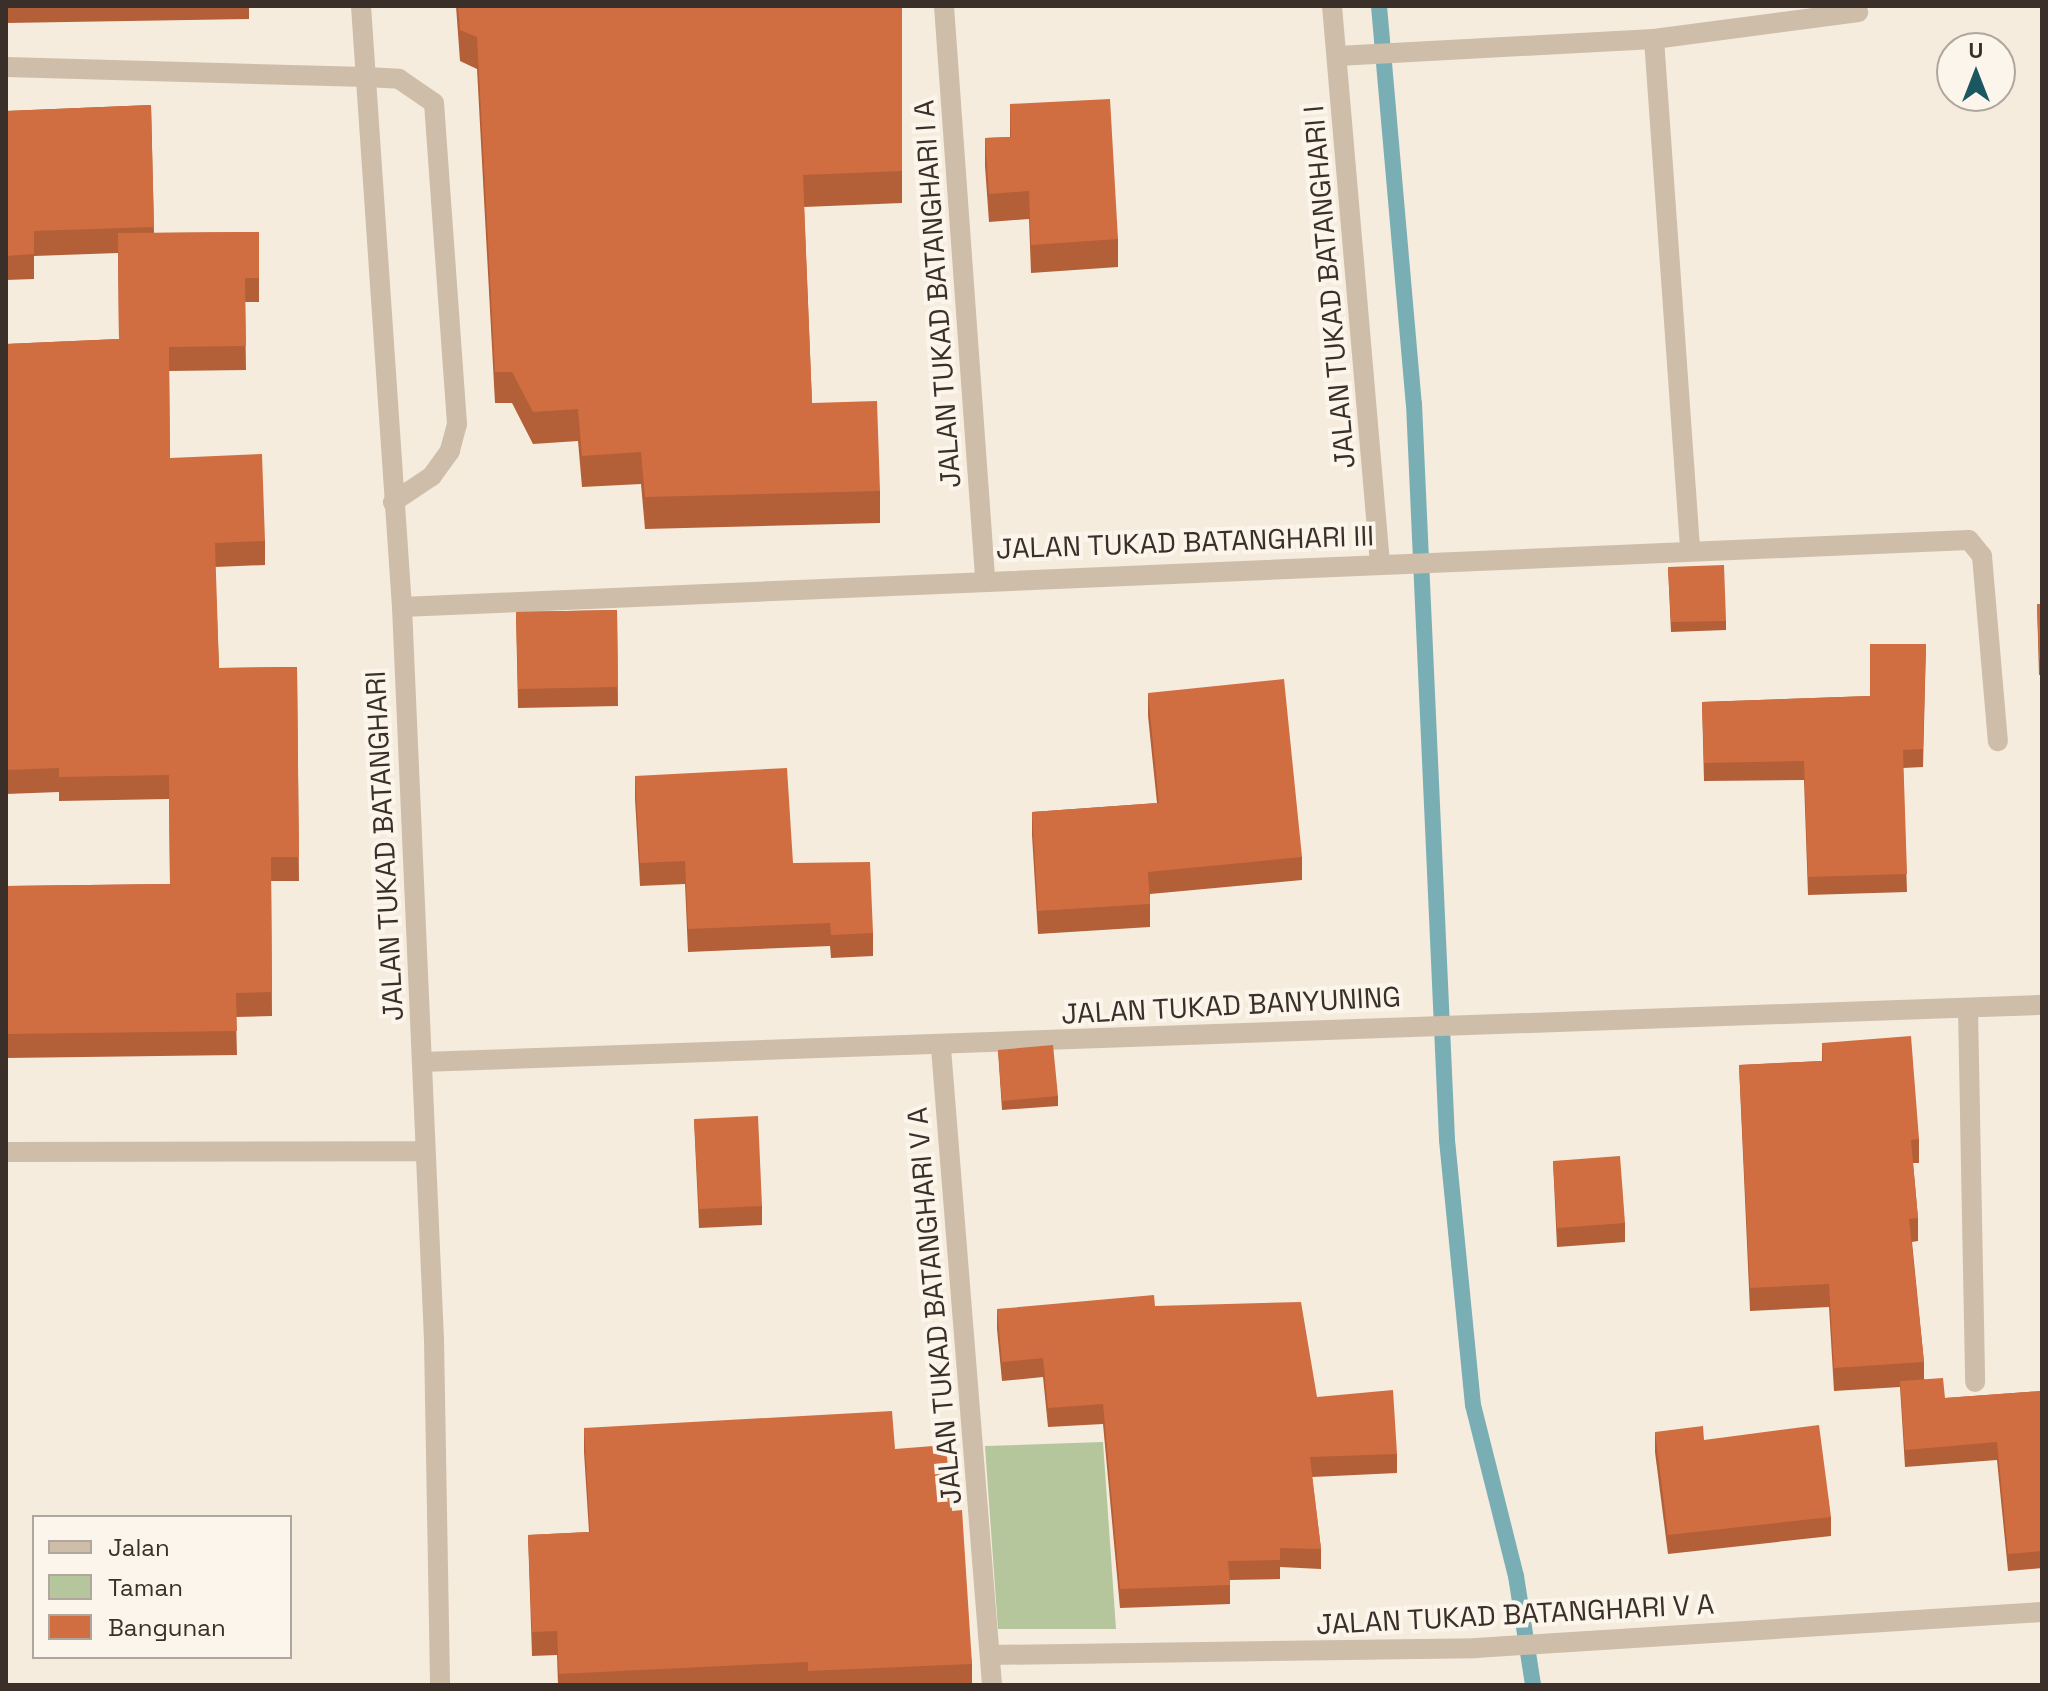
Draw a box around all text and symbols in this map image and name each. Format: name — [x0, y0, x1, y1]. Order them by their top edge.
north arrow — [1936, 32, 2016, 112]
text: U — [1969, 36, 1983, 64]
street label: JALAN TUKAD BATANGHARI I A — [907, 98, 967, 490]
street label: JALAN TUKAD BATANGHARI I — [1296, 104, 1362, 470]
street label: JALAN TUKAD BATANGHARI III — [995, 519, 1375, 565]
street label: JALAN TUKAD BATANGHARI — [358, 670, 410, 1022]
street label: JALAN TUKAD BANYUNING — [1060, 979, 1402, 1031]
street label: JALAN TUKAD BATANGHARI V A — [900, 1105, 968, 1507]
legend — [32, 1515, 292, 1659]
text: Jalan — [108, 1532, 170, 1563]
text: Taman — [108, 1572, 183, 1603]
street label: JALAN TUKAD BATANGHARI V A — [1314, 1587, 1716, 1641]
text: Bangunan — [108, 1612, 226, 1643]

